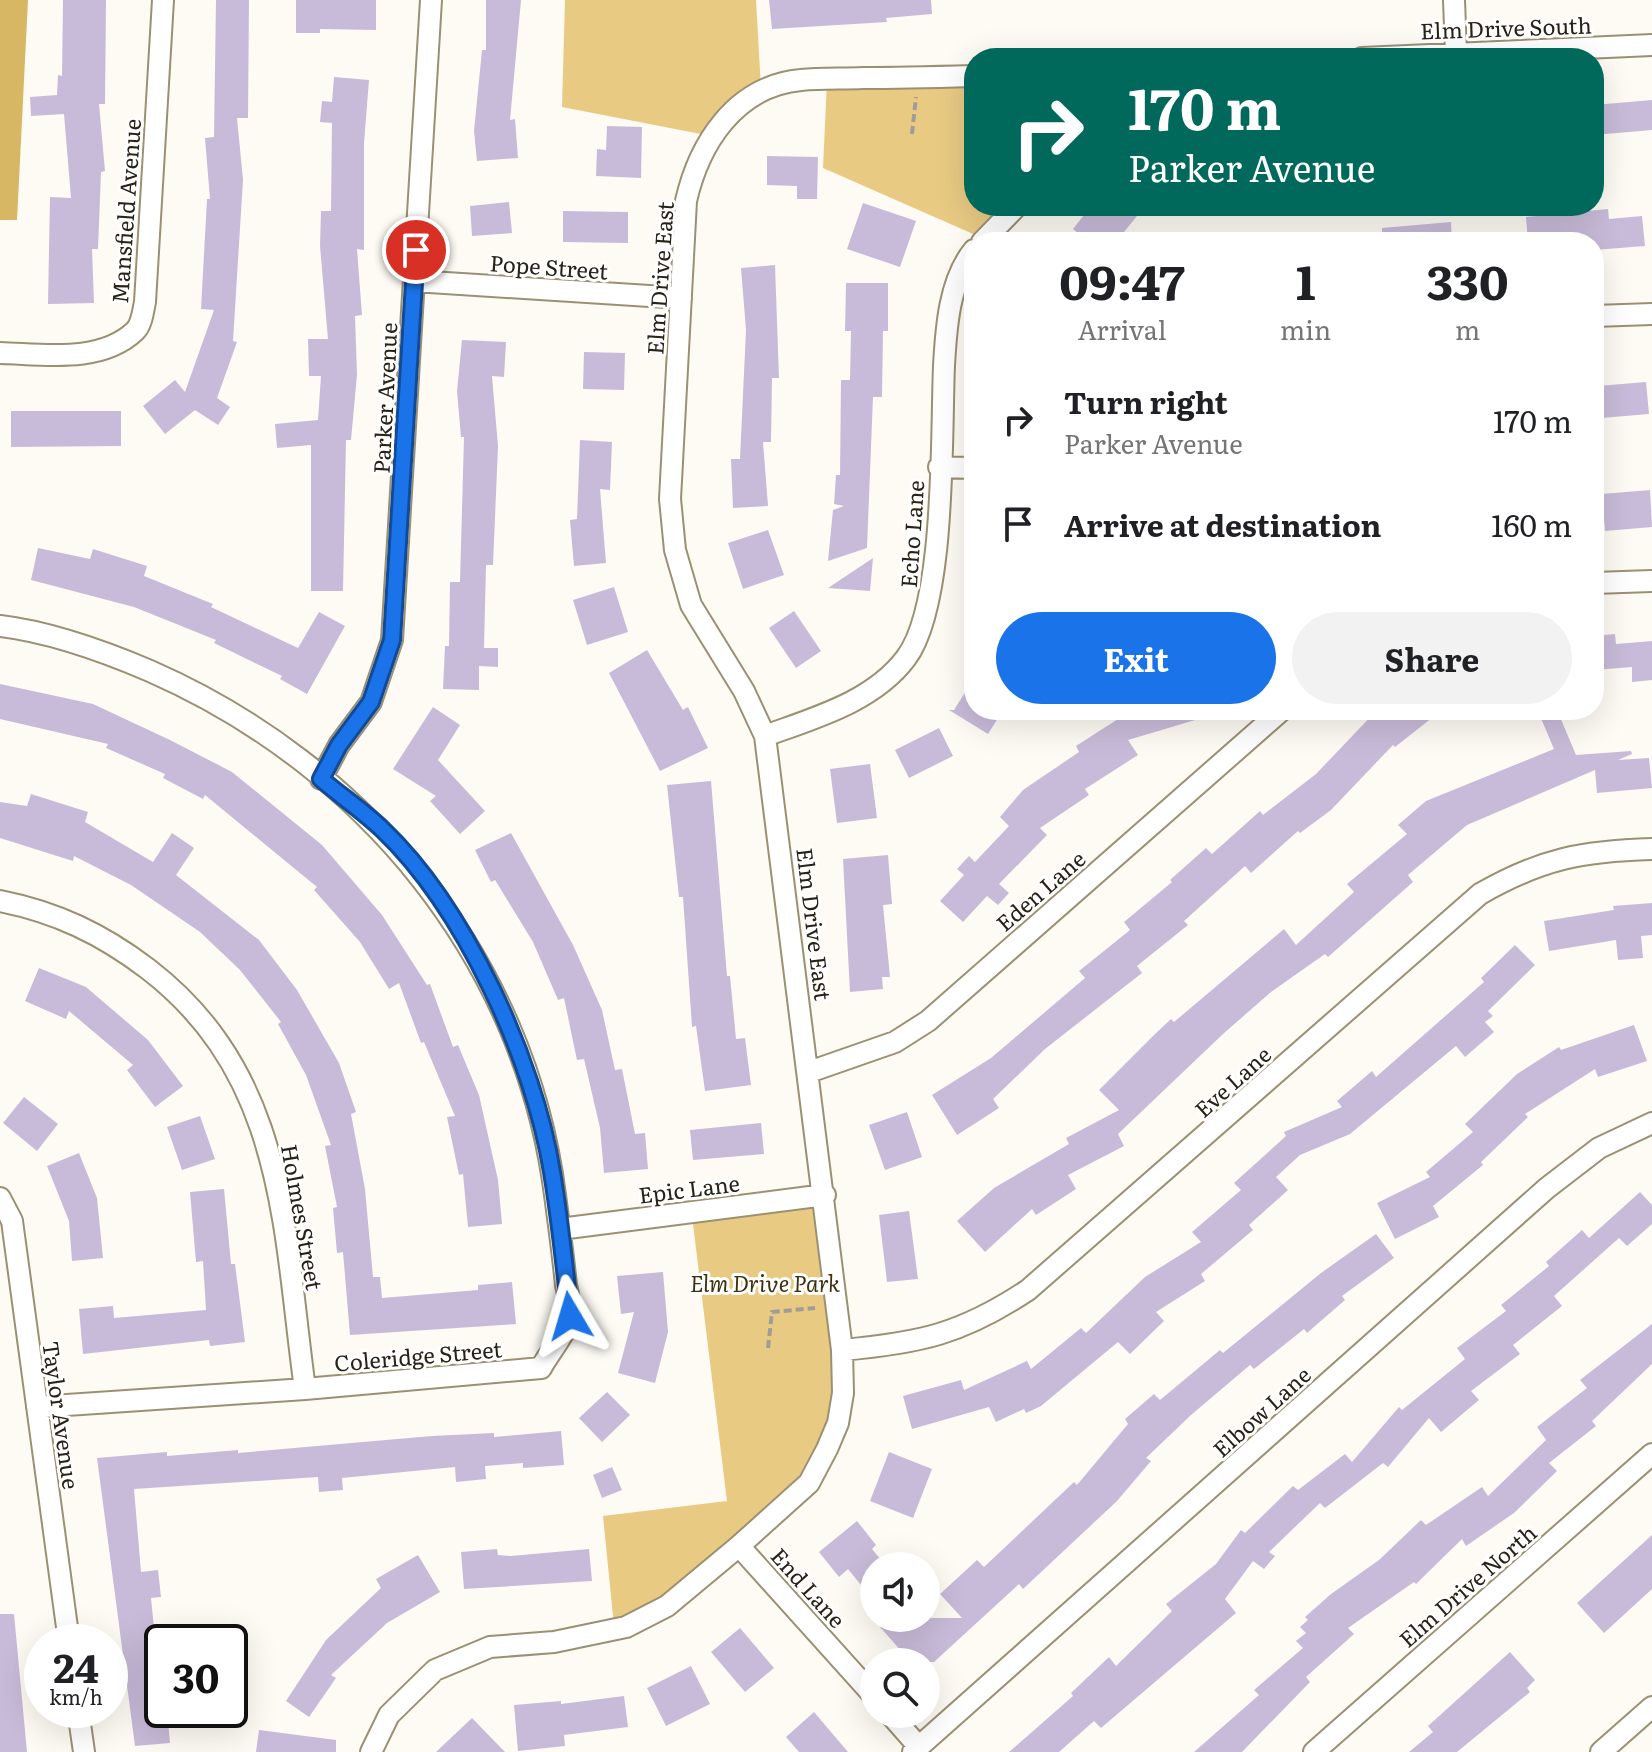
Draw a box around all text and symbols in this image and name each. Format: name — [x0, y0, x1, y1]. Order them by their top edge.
street label: Elm Drive South — [1420, 8, 1592, 46]
text: 170 m — [1128, 64, 1281, 147]
icon: right — [996, 80, 1100, 184]
street label: Mansfield Avenue — [102, 118, 148, 304]
text: Parker Avenue — [1128, 140, 1376, 193]
street label: Elm Drive East — [637, 200, 681, 356]
pin — [382, 216, 450, 284]
icon: arrive — [394, 228, 438, 272]
text: 09:47 — [1059, 244, 1185, 315]
text: 1 — [1296, 244, 1316, 315]
text: 330 — [1426, 244, 1509, 315]
street label: Pope Street — [489, 245, 609, 287]
text: Arrival — [1078, 309, 1166, 348]
text: min — [1280, 309, 1331, 348]
text: m — [1455, 309, 1480, 348]
street label: Parker Avenue — [364, 322, 404, 474]
text: Turn right — [1064, 379, 1228, 423]
icon: right — [996, 398, 1040, 442]
text: 170 m — [1493, 398, 1572, 442]
text: Parker Avenue — [1064, 423, 1243, 462]
street label: Echo Lane — [891, 479, 931, 589]
icon: arrive — [996, 502, 1040, 546]
text: Arrive at destination — [1064, 502, 1381, 546]
text: 160 m — [1491, 502, 1572, 546]
button: Exit — [996, 612, 1276, 704]
button: Share — [1292, 612, 1572, 704]
street label: Eden Lane — [988, 842, 1092, 938]
street label: Elm Drive East — [789, 846, 841, 1002]
street label: Eve Lane — [1186, 1038, 1278, 1124]
street label: Holmes Street — [274, 1141, 332, 1293]
street label: Epic Lane — [636, 1165, 742, 1211]
park label: Elm Drive Park — [690, 1266, 840, 1299]
position arrow — [528, 1274, 612, 1358]
street label: Coleridge Street — [333, 1331, 503, 1379]
street label: Taylor Avenue — [35, 1339, 89, 1491]
street label: Elbow Lane — [1205, 1358, 1317, 1464]
street label: Elm Drive North — [1391, 1516, 1543, 1654]
street label: End Lane — [764, 1540, 854, 1634]
map controls — [860, 1552, 940, 1728]
button: sound — [860, 1552, 940, 1632]
speed limit sign: 30 — [144, 1624, 248, 1728]
text: 24 — [53, 1636, 99, 1695]
button: search — [860, 1648, 940, 1728]
text: km/h — [49, 1681, 103, 1711]

